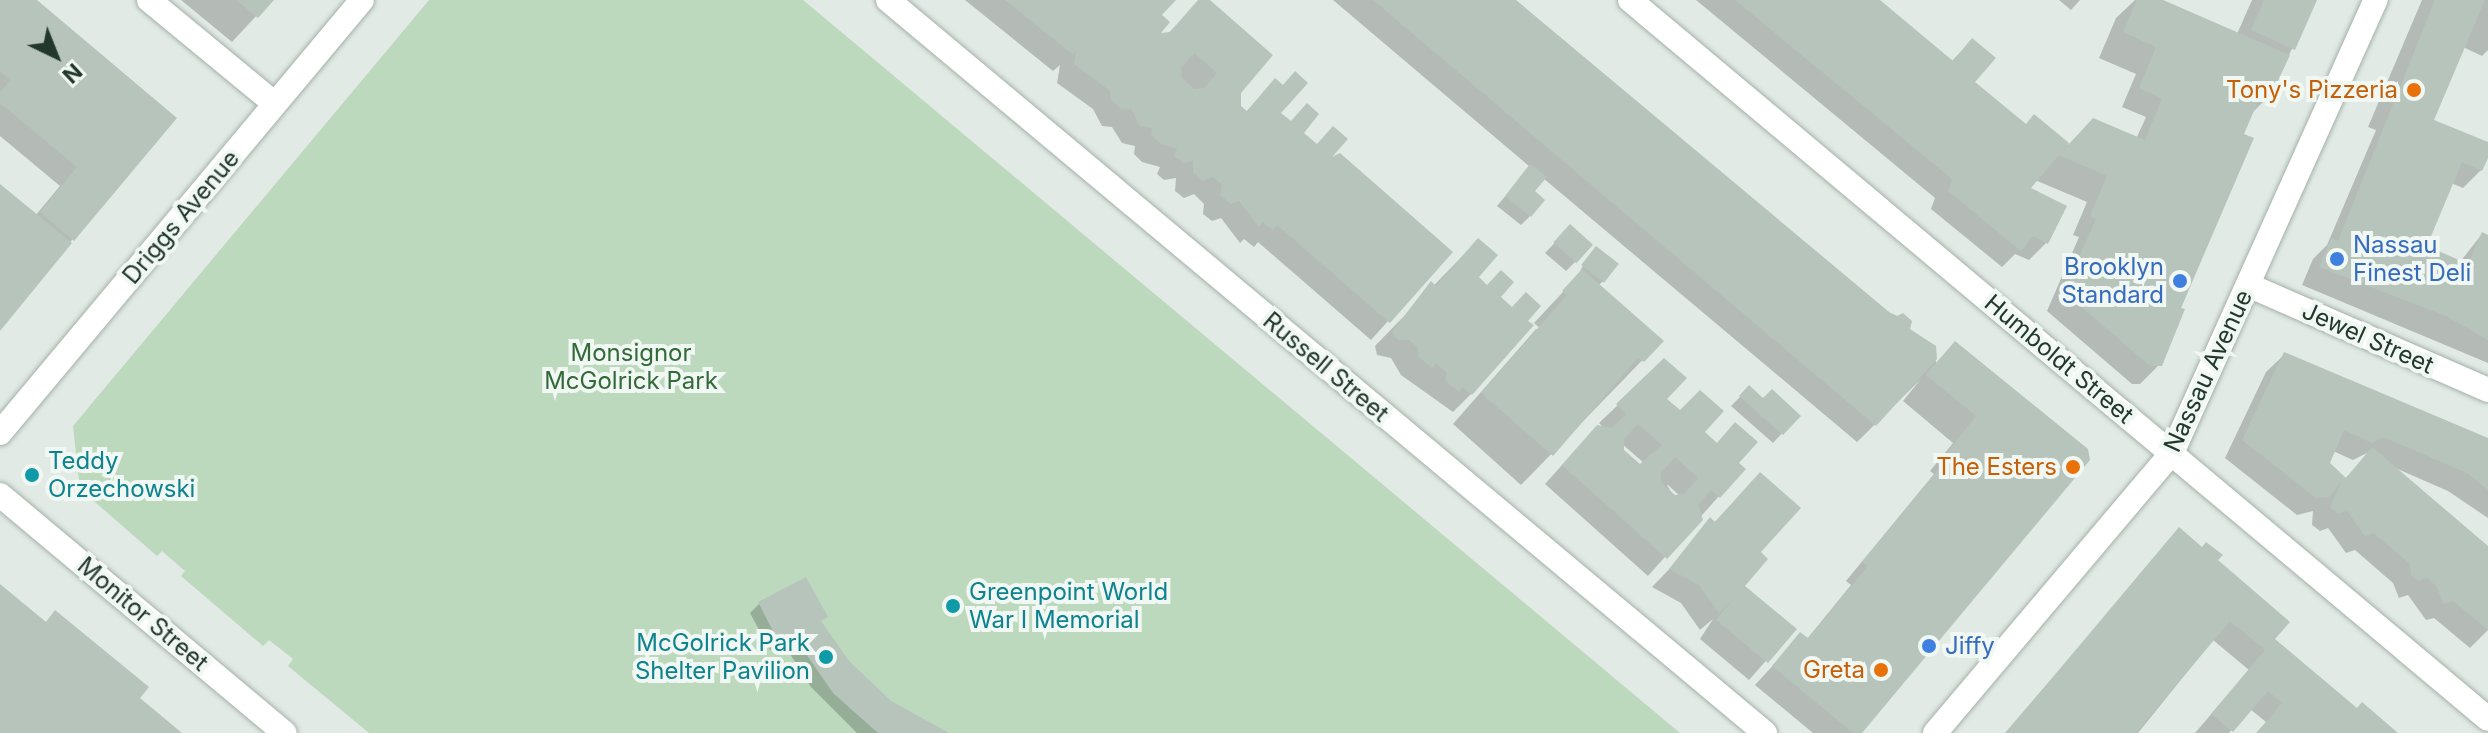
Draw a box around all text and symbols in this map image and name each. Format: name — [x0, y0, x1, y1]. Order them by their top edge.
north arrow — [16, 16, 96, 96]
text: N — [57, 58, 87, 89]
place label: Tony's Pizzeria — [2226, 76, 2398, 104]
marker: Tony's Pizzeria — [2405, 81, 2423, 99]
street label: Driggs Avenue — [117, 144, 245, 290]
place label: Nassau Finest Deli — [2353, 231, 2471, 287]
marker: Nassau Finest Deli — [2328, 250, 2346, 268]
place label: Brooklyn Standard — [2061, 253, 2164, 309]
marker: Brooklyn Standard — [2171, 272, 2189, 290]
street label: Nassau Avenue — [2158, 285, 2258, 457]
street label: Humboldt Street — [1979, 288, 2139, 430]
street label: Jewel Street — [2298, 296, 2438, 380]
street label: Russell Street — [1257, 306, 1395, 428]
park label: Monsignor McGolrick Park — [544, 339, 718, 395]
place label: Teddy Orzechowski — [48, 447, 195, 503]
place label: The Esters — [1936, 453, 2057, 481]
marker: The Esters — [2064, 458, 2082, 476]
marker: Teddy Orzechowski — [23, 466, 41, 484]
street label: Monitor Street — [72, 551, 214, 677]
place label: Greenpoint World War I Memorial — [969, 578, 1168, 634]
marker: Greenpoint World War I Memorial — [944, 597, 962, 615]
place label: McGolrick Park Shelter Pavilion — [635, 629, 810, 685]
place label: Jiffy — [1945, 632, 1995, 660]
marker: Jiffy — [1920, 637, 1938, 655]
marker: McGolrick Park Shelter Pavilion — [817, 648, 835, 666]
place label: Greta — [1803, 656, 1865, 684]
marker: Greta — [1872, 661, 1890, 679]

